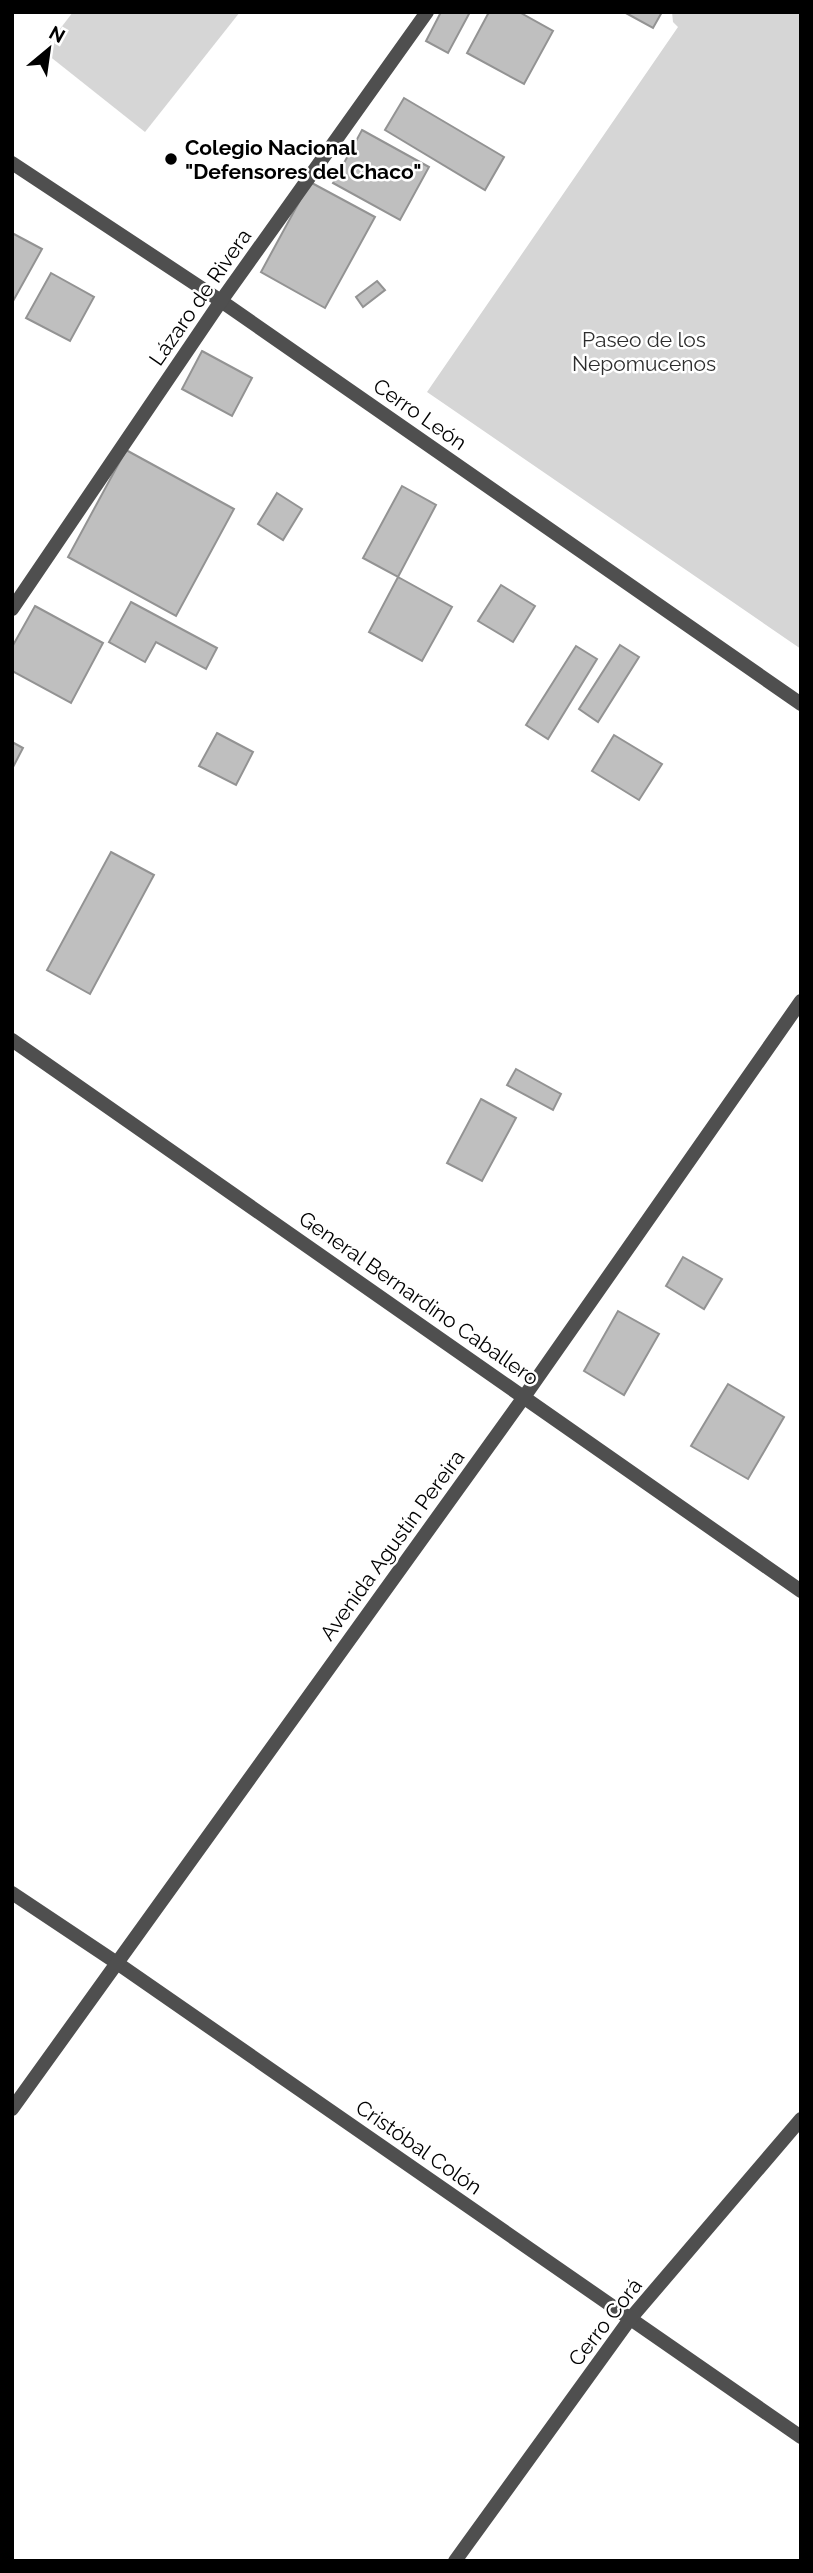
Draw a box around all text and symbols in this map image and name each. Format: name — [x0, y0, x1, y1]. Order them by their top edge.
north arrow — [14, 14, 84, 84]
text: N — [46, 21, 69, 47]
place label: Colegio Nacional "Defensores del Chaco" — [185, 135, 422, 184]
marker: Colegio Nacional "Defensores del Chaco" — [163, 151, 179, 167]
street label: Lázaro de Rivera — [144, 224, 256, 370]
park label: Paseo de los Nepomucenos — [572, 327, 716, 376]
street label: Cerro León — [369, 373, 471, 455]
street label: General Bernardino Caballero — [294, 1205, 544, 1391]
street label: Avenida Agustín Pereira — [315, 1445, 469, 1645]
street label: Cristóbal Colón — [351, 2094, 487, 2200]
street label: Cerro Corá — [563, 2273, 647, 2371]

